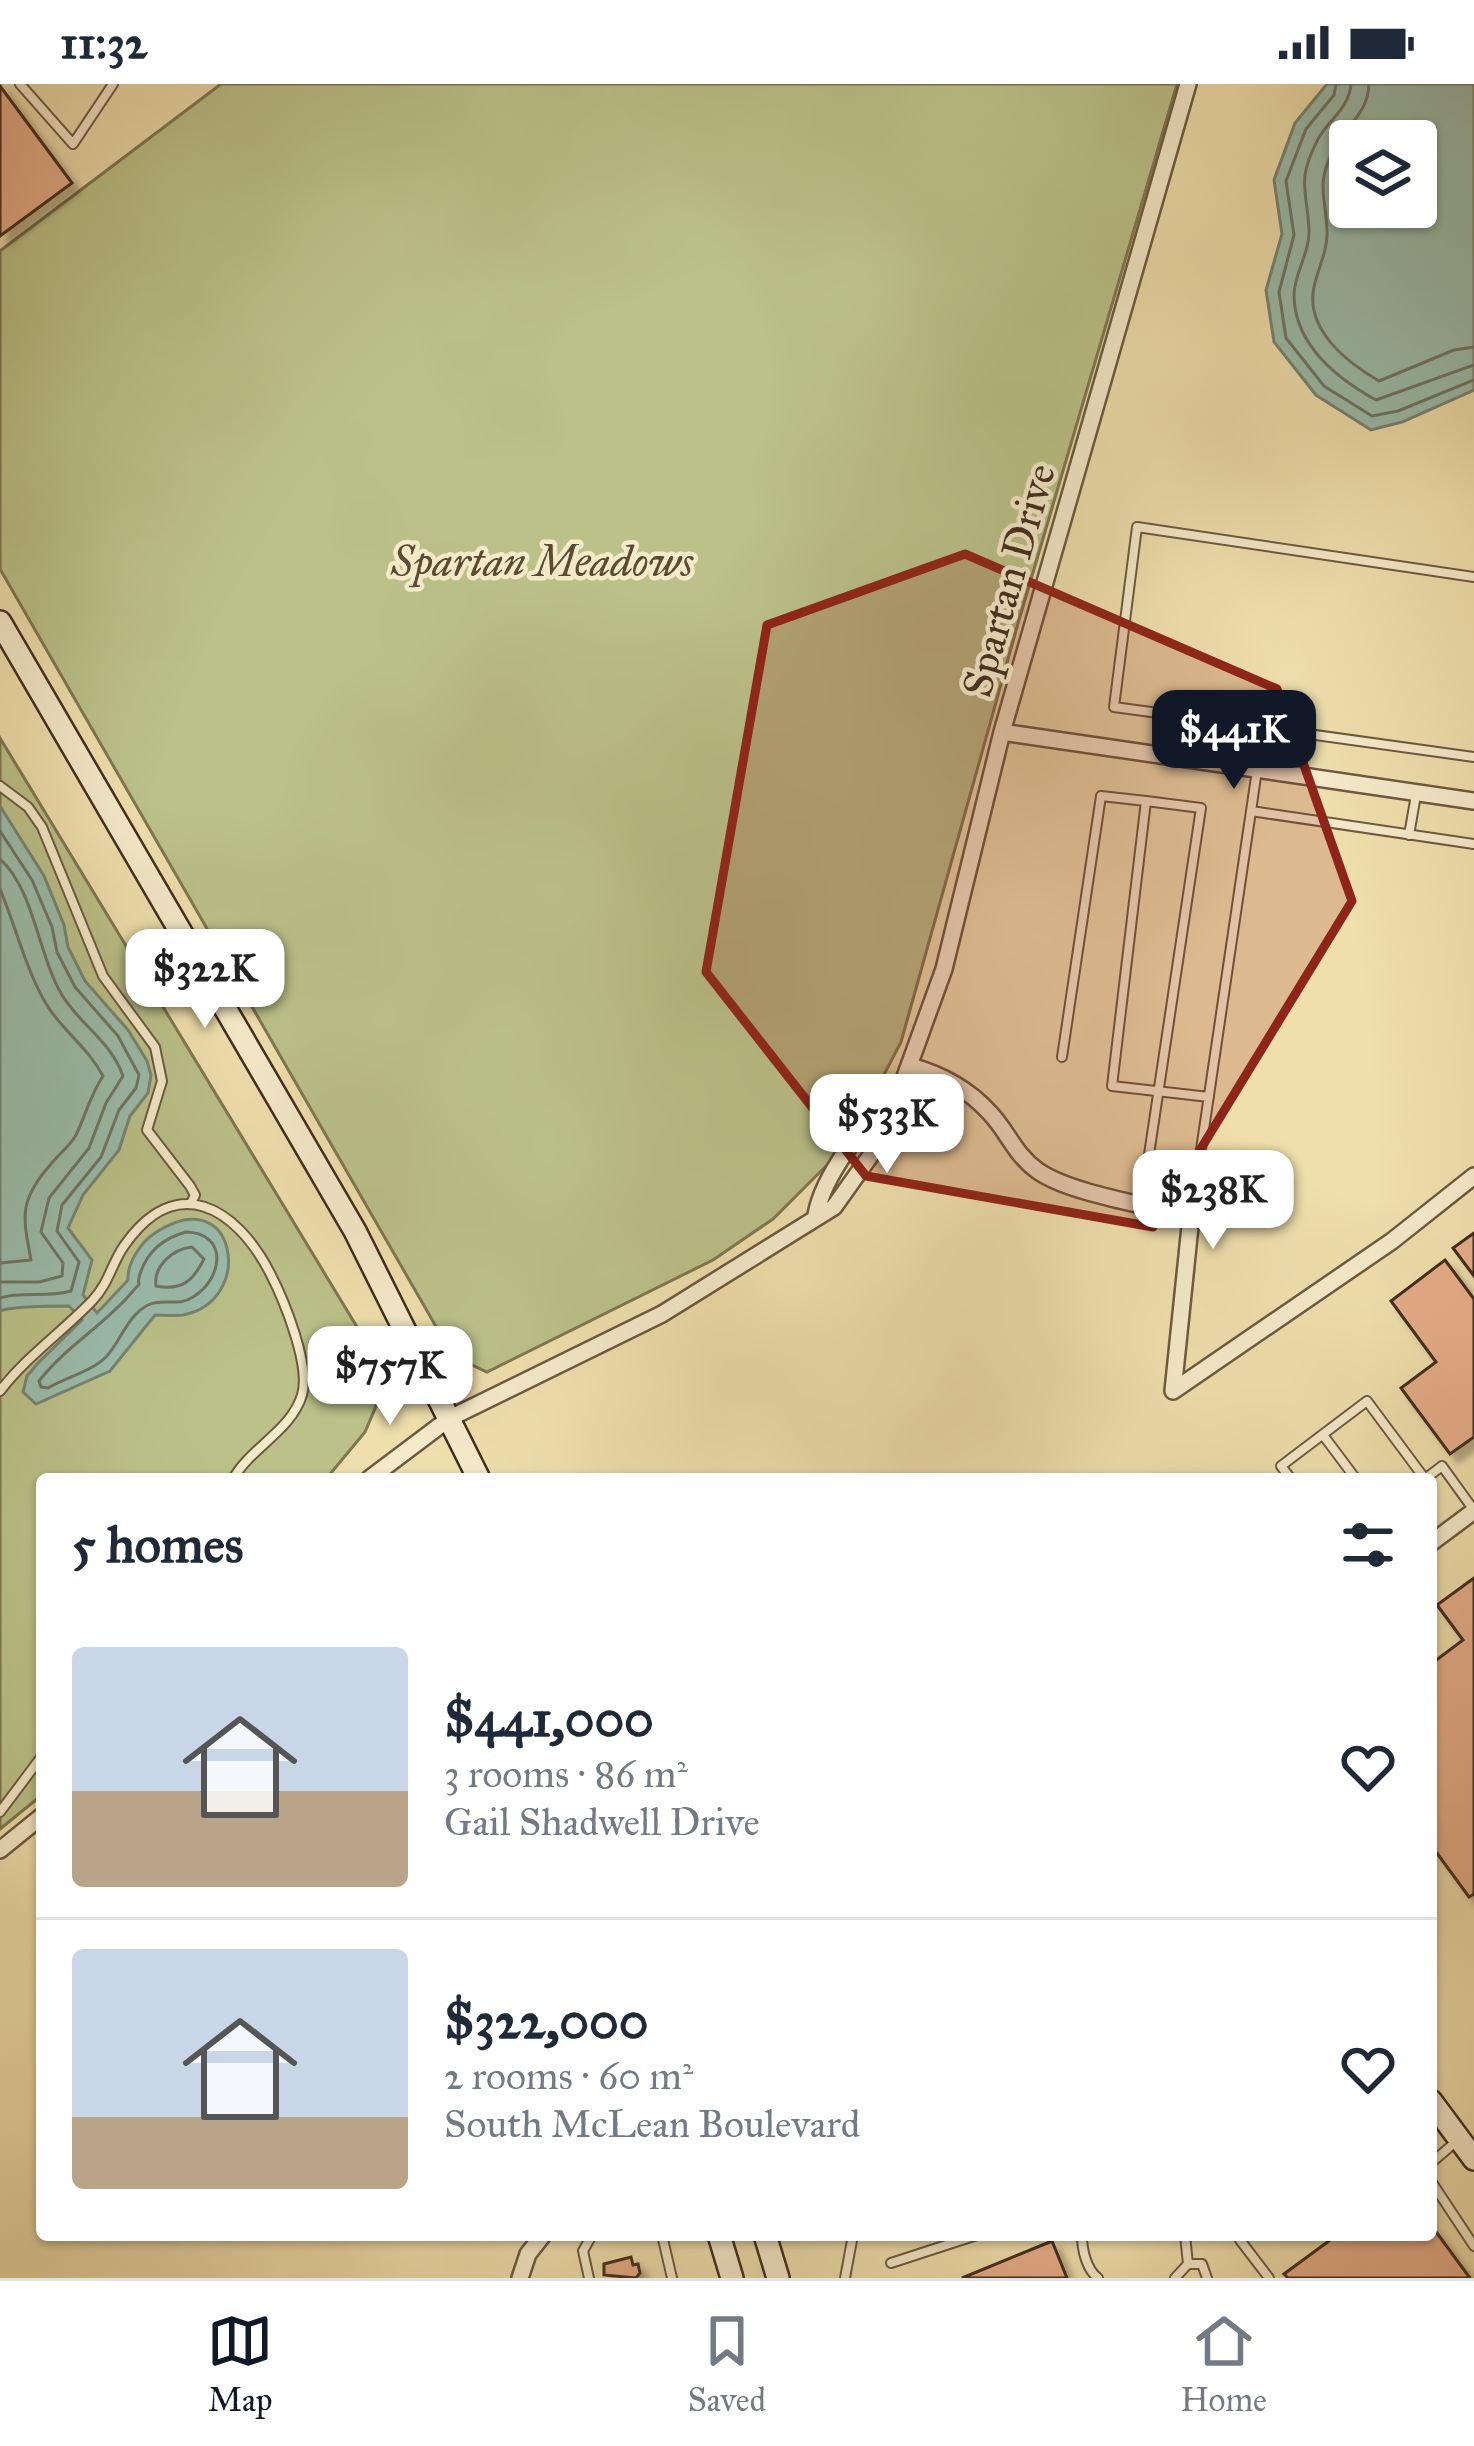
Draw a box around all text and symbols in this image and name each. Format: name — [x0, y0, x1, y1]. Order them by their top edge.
text: 11:32 — [60, 15, 147, 70]
map controls — [1329, 120, 1437, 228]
button: layers — [1329, 120, 1437, 228]
street label: Spartan Drive — [951, 458, 1067, 703]
park label: Spartan Meadows — [390, 536, 694, 588]
pin: $441K — [1150, 690, 1318, 792]
text: $441K — [1179, 705, 1289, 753]
pin: $322K — [121, 929, 289, 1031]
text: $322K — [152, 944, 258, 992]
pin: $533K — [803, 1074, 971, 1176]
text: $533K — [837, 1089, 937, 1137]
pin: $238K — [1129, 1150, 1297, 1252]
text: $238K — [1160, 1165, 1266, 1213]
pin: $757K — [306, 1326, 474, 1428]
text: $757K — [335, 1341, 445, 1389]
icon: filters — [1335, 1512, 1401, 1578]
text: 5 homes — [72, 1514, 243, 1576]
text: $441,000 — [444, 1688, 654, 1750]
icon: home — [168, 1695, 312, 1839]
icon: heart — [1335, 1734, 1401, 1800]
text: 3 rooms · 86 m² — [444, 1750, 688, 1798]
text: Gail Shadwell Drive — [444, 1798, 760, 1846]
text: $322,000 — [444, 1990, 648, 2052]
icon: home — [168, 1997, 312, 2141]
icon: heart — [1335, 2036, 1401, 2102]
text: 2 rooms · 60 m² — [444, 2052, 693, 2100]
text: South McLean Boulevard — [444, 2100, 860, 2148]
tab: Map — [207, 2308, 273, 2420]
tab: Saved — [688, 2308, 766, 2420]
tab: Home — [1180, 2308, 1267, 2420]

